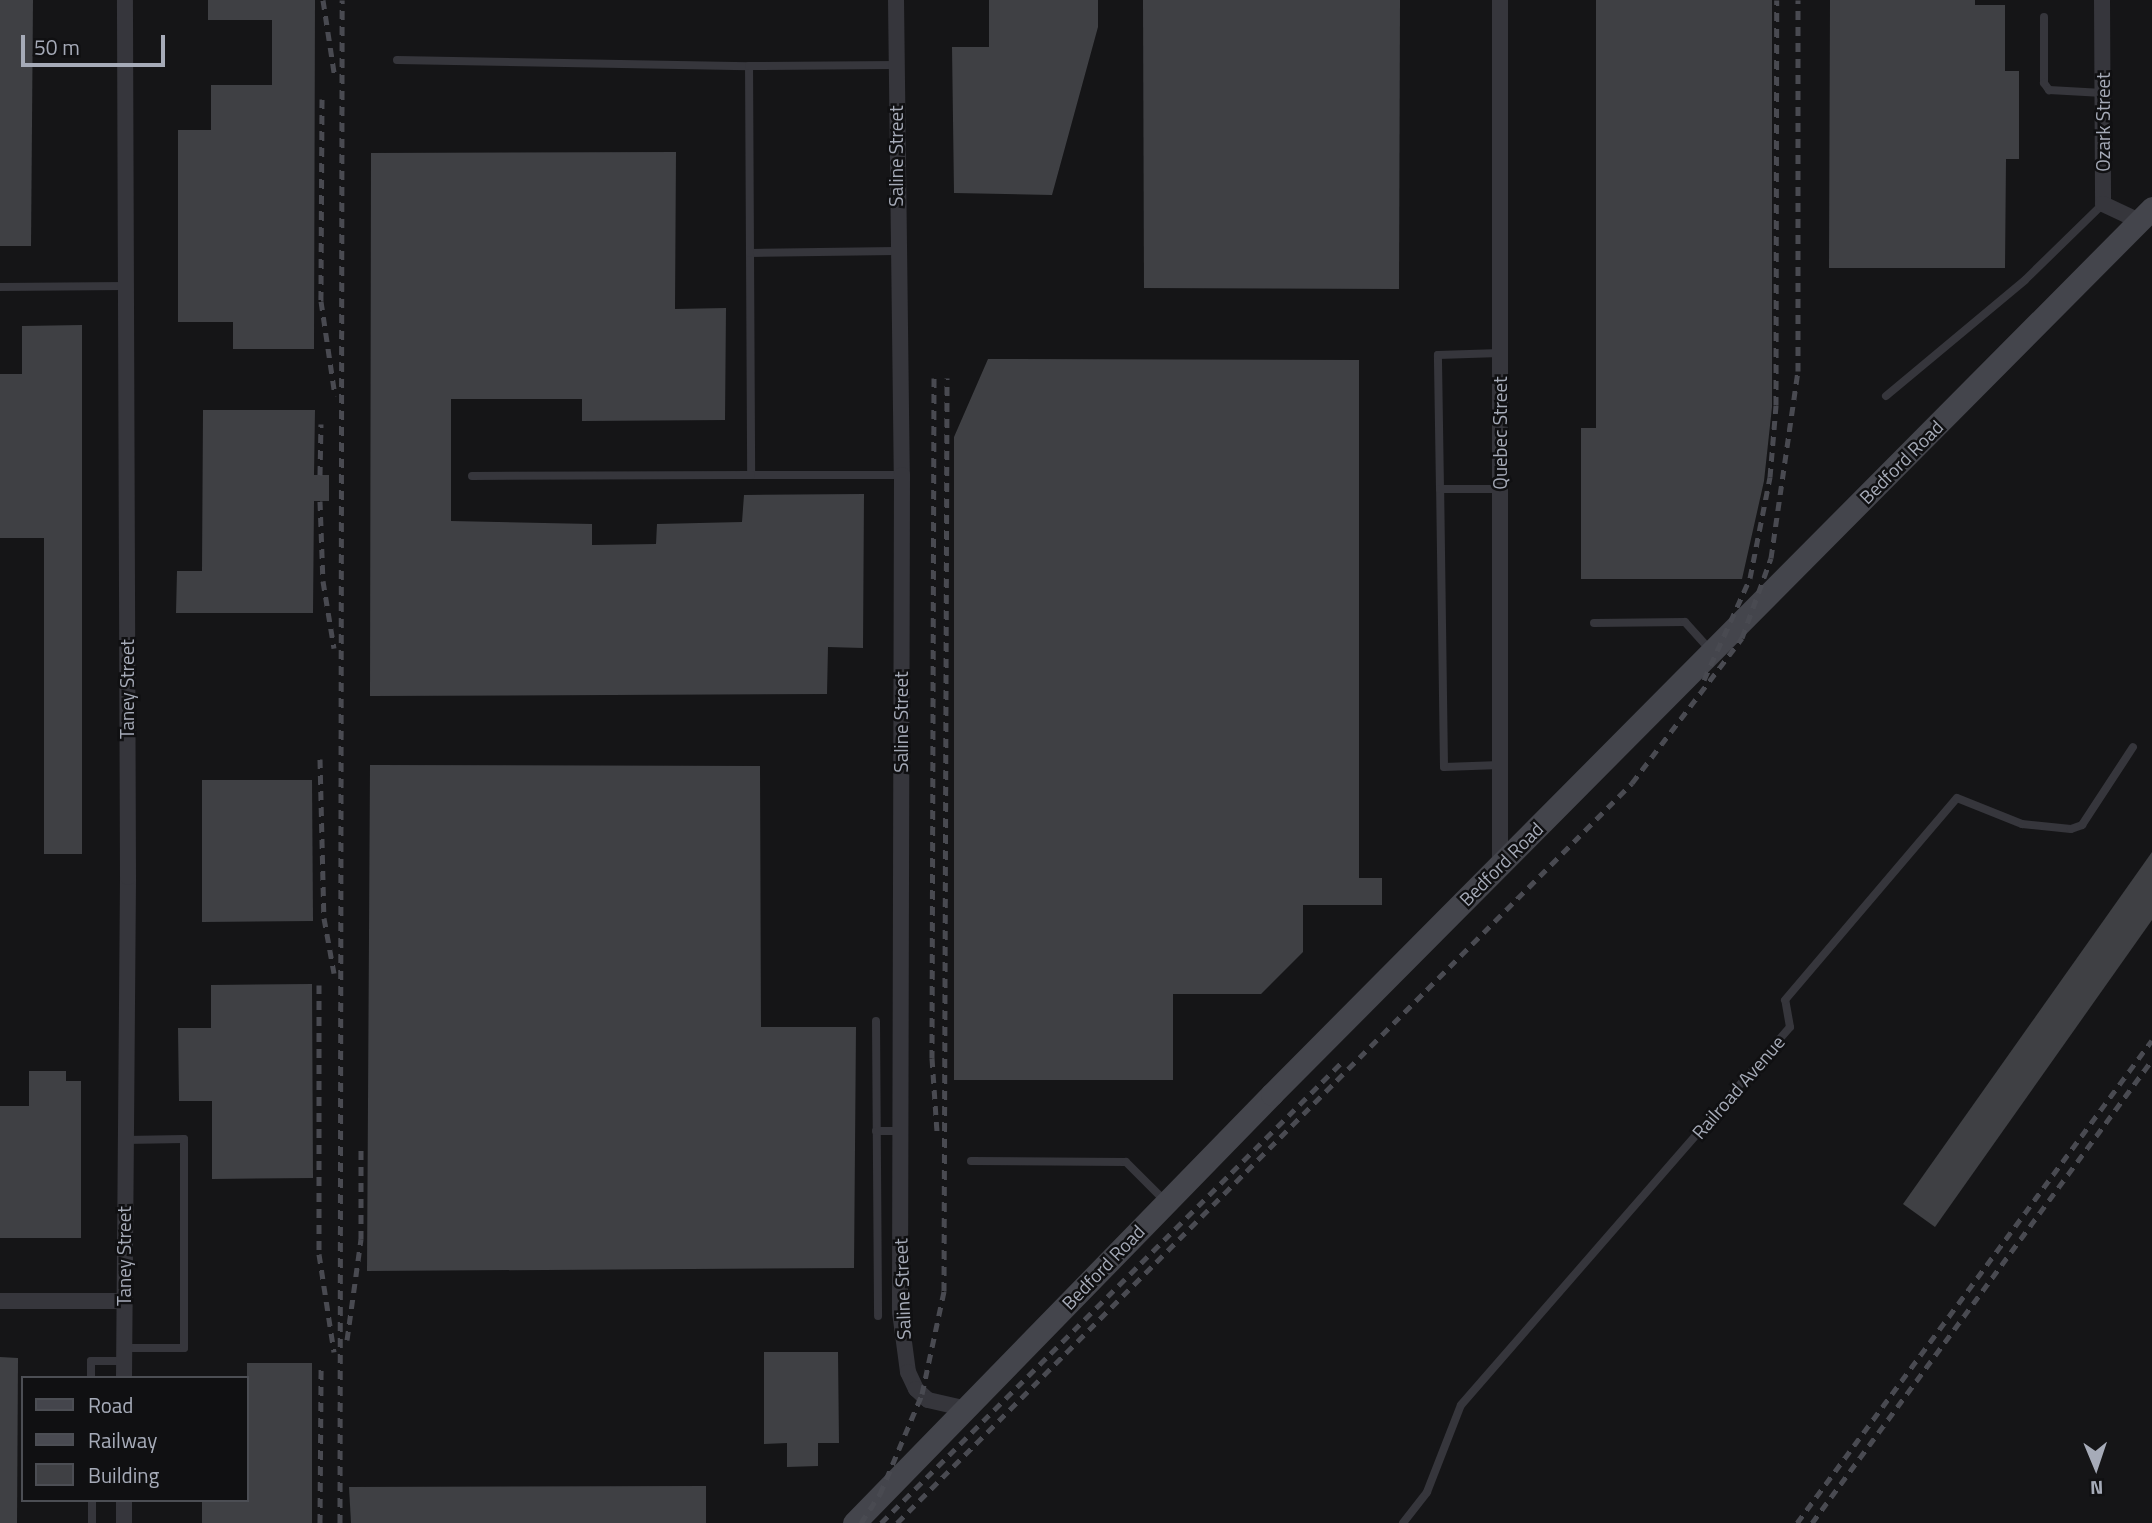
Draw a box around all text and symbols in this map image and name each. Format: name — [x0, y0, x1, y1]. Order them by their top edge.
scale bar — [24, 21, 168, 65]
text: 50 m — [34, 31, 80, 63]
street label: Ozark Street — [2092, 72, 2114, 172]
street label: Saline Street — [885, 105, 907, 207]
street label: Quebec Street — [1489, 376, 1511, 490]
street label: Bedford Road — [1854, 415, 1948, 509]
street label: Taney Street — [116, 639, 138, 739]
street label: Saline Street — [890, 671, 912, 773]
street label: Bedford Road — [1454, 817, 1548, 911]
street label: Railroad Avenue — [1687, 1031, 1789, 1143]
street label: Taney Street — [113, 1206, 135, 1306]
street label: Bedford Road — [1057, 1220, 1149, 1314]
street label: Saline Street — [889, 1238, 915, 1340]
legend — [21, 1376, 248, 1502]
text: Road — [88, 1389, 133, 1421]
text: Railway — [88, 1424, 157, 1456]
north arrow — [2061, 1432, 2131, 1502]
text: Building — [88, 1459, 159, 1491]
text: N — [2090, 1474, 2104, 1503]

